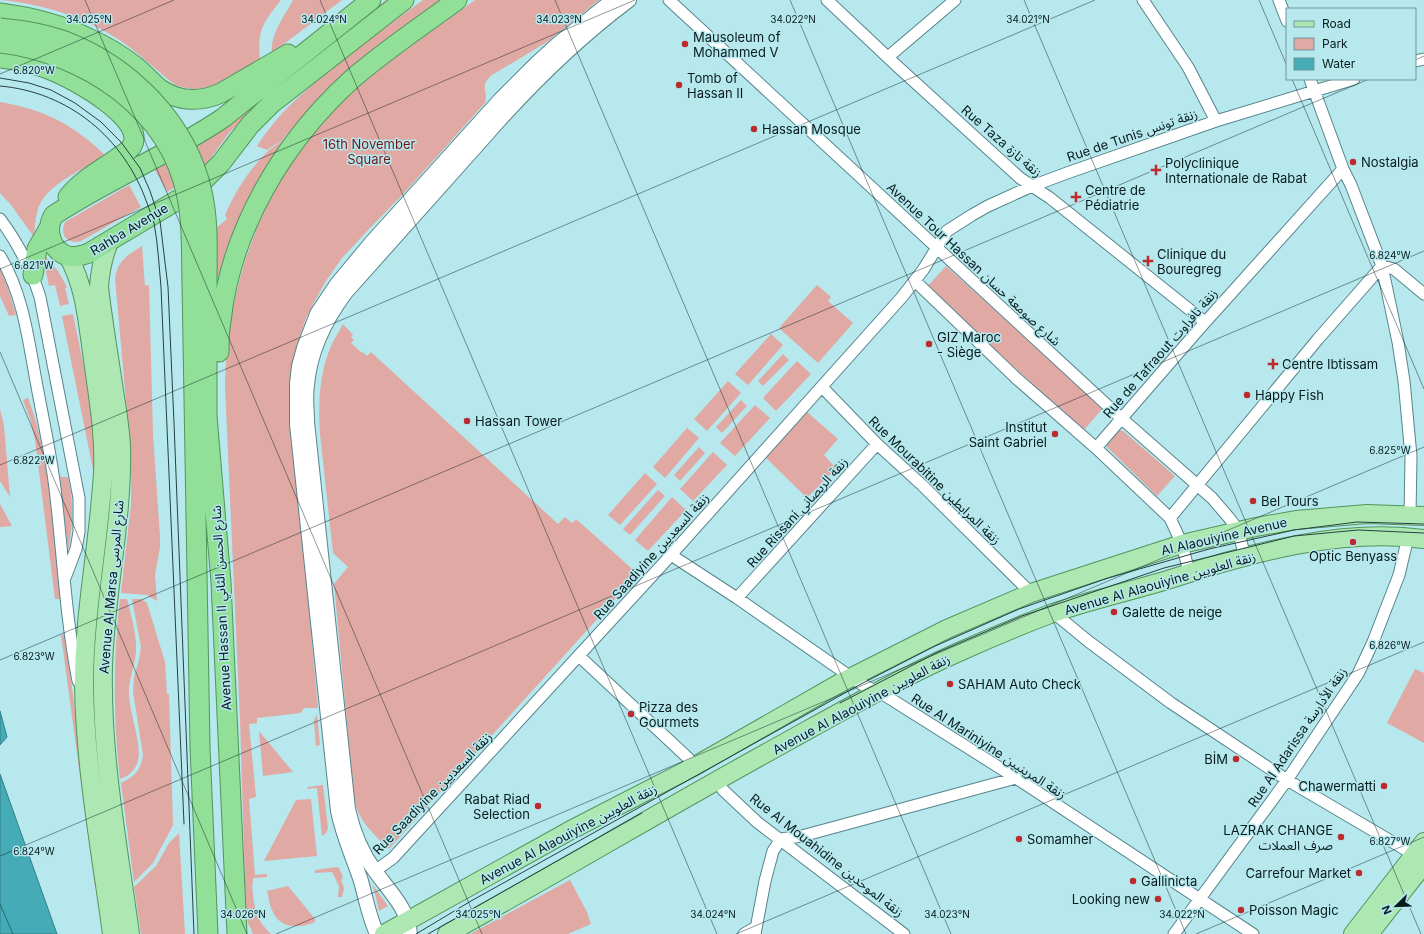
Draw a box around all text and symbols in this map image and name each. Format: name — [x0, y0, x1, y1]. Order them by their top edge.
legend — [1286, 8, 1416, 80]
text: 34.025°N — [66, 13, 112, 25]
text: 34.024°N — [301, 13, 347, 25]
text: 34.023°N — [536, 13, 582, 25]
text: 34.022°N — [770, 13, 816, 25]
text: 34.021°N — [1006, 13, 1050, 25]
text: Road — [1322, 16, 1351, 31]
place label: Mausoleum of Mohammed V — [693, 29, 781, 60]
text: Park — [1322, 36, 1348, 51]
marker: Mausoleum of Mohammed V — [680, 39, 690, 49]
text: Water — [1322, 56, 1356, 71]
text: 6.820°W — [13, 64, 55, 76]
place label: Tomb of Hassan II — [687, 70, 743, 101]
marker: Tomb of Hassan II — [674, 80, 684, 90]
street label: Rue Taza زنقة تازة — [958, 102, 1046, 180]
street label: Rue de Tunis زنقة تونس — [1065, 105, 1200, 166]
place label: Hassan Mosque — [762, 121, 861, 137]
marker: Hassan Mosque — [749, 124, 759, 134]
park label: 16th November Square — [323, 136, 415, 167]
place label: Nostalgia — [1361, 154, 1419, 170]
place label: Polyclinique Internationale de Rabat — [1165, 155, 1307, 186]
marker: Nostalgia — [1348, 157, 1358, 167]
marker: Polyclinique Internationale de Rabat — [1150, 164, 1162, 176]
street label: Avenue Tour Hassan شارع صومعة حسان — [882, 179, 1064, 351]
place label: Centre de Pédiatrie — [1085, 182, 1145, 213]
marker: Centre de Pédiatrie — [1070, 191, 1082, 203]
street label: Rahba Avenue — [87, 199, 171, 259]
place label: Clinique du Bouregreg — [1157, 246, 1226, 277]
text: 6.824°W — [1369, 249, 1411, 261]
marker: Clinique du Bouregreg — [1142, 255, 1154, 267]
text: 6.821°W — [14, 259, 54, 271]
street label: Rue de Tafraout زنقة تافراوت — [1099, 285, 1221, 421]
place label: GIZ Maroc - Siège — [937, 329, 1001, 360]
marker: GIZ Maroc - Siège — [924, 339, 934, 349]
place label: Centre Ibtissam — [1282, 356, 1378, 372]
marker: Centre Ibtissam — [1267, 358, 1279, 370]
place label: Happy Fish — [1255, 387, 1324, 403]
marker: Happy Fish — [1242, 390, 1252, 400]
place label: Hassan Tower — [475, 413, 562, 429]
street label: Rue Mourabitine زنقة المرابطين — [865, 413, 1004, 548]
marker: Hassan Tower — [462, 416, 472, 426]
place label: Institut Saint Gabriel — [969, 419, 1047, 450]
marker: Institut Saint Gabriel — [1050, 429, 1060, 439]
text: 6.825°W — [1369, 444, 1411, 456]
text: 6.822°W — [13, 454, 55, 466]
street label: Rue Rissani زنقة الريصاني — [743, 454, 853, 572]
street label: Rue Saadiyine زنقة السعديين — [590, 490, 713, 623]
place label: Bel Tours — [1261, 493, 1319, 509]
marker: Bel Tours — [1248, 496, 1258, 506]
street label: Avenue Al Marsa شارع المرسى — [95, 499, 130, 675]
street label: Avenue Hassan II شارع الحسن الثاني — [208, 505, 237, 711]
street label: Al Alaouiyine Avenue — [1159, 514, 1289, 558]
marker: Optic Benyass — [1348, 537, 1358, 547]
street label: Avenue Al Alaouiyine زنقة العلويين — [1062, 548, 1258, 619]
place label: Optic Benyass — [1309, 548, 1397, 564]
place label: Galette de neige — [1122, 604, 1222, 620]
marker: Galette de neige — [1109, 607, 1119, 617]
text: 6.826°W — [1369, 639, 1411, 651]
text: 6.823°W — [13, 650, 55, 662]
street label: Avenue Al Alaouiyine زنقة العلويين — [770, 650, 953, 758]
street label: Rue Al Adarissa زنقة الأدارسة — [1244, 664, 1350, 810]
place label: SAHAM Auto Check — [958, 676, 1081, 692]
marker: SAHAM Auto Check — [945, 679, 955, 689]
street label: Rue Al Mariniyine زنقة المرينيين — [908, 690, 1069, 803]
place label: Pizza des Gourmets — [639, 699, 699, 730]
marker: Pizza des Gourmets — [626, 709, 636, 719]
street label: Rue Saadiyine زنقة السعديين — [369, 728, 496, 858]
place label: BİM — [1204, 751, 1228, 767]
marker: BİM — [1231, 754, 1241, 764]
place label: Chawermatti — [1298, 778, 1376, 794]
street label: Avenue Al Alaouiyine زنقة العلويين — [477, 780, 660, 888]
marker: Chawermatti — [1379, 781, 1389, 791]
street label: Rue Al Mouahidine زنقة الموحدين — [746, 790, 907, 921]
place label: Rabat Riad Selection — [464, 791, 530, 822]
marker: Rabat Riad Selection — [533, 801, 543, 811]
place label: LAZRAK CHANGE صرف العملات — [1223, 822, 1333, 853]
place label: Somamher — [1027, 831, 1093, 847]
marker: LAZRAK CHANGE صرف العملات — [1336, 832, 1346, 842]
marker: Somamher — [1014, 834, 1024, 844]
text: 6.827°W — [1370, 835, 1411, 847]
text: 6.824°W — [13, 845, 55, 857]
place label: Carrefour Market — [1246, 865, 1351, 881]
marker: Carrefour Market — [1354, 868, 1364, 878]
place label: Gallinicta — [1141, 873, 1197, 889]
marker: Gallinicta — [1128, 876, 1138, 886]
north arrow — [1376, 886, 1416, 926]
place label: Looking new — [1072, 891, 1150, 907]
marker: Looking new — [1153, 894, 1163, 904]
place label: Poisson Magic — [1249, 902, 1339, 918]
text: N — [1379, 903, 1395, 917]
marker: Poisson Magic — [1236, 905, 1246, 915]
text: 34.026°N — [220, 908, 266, 920]
text: 34.025°N — [455, 908, 501, 920]
text: 34.024°N — [690, 908, 736, 920]
text: 34.023°N — [924, 908, 970, 920]
text: 34.022°N — [1159, 908, 1205, 920]

